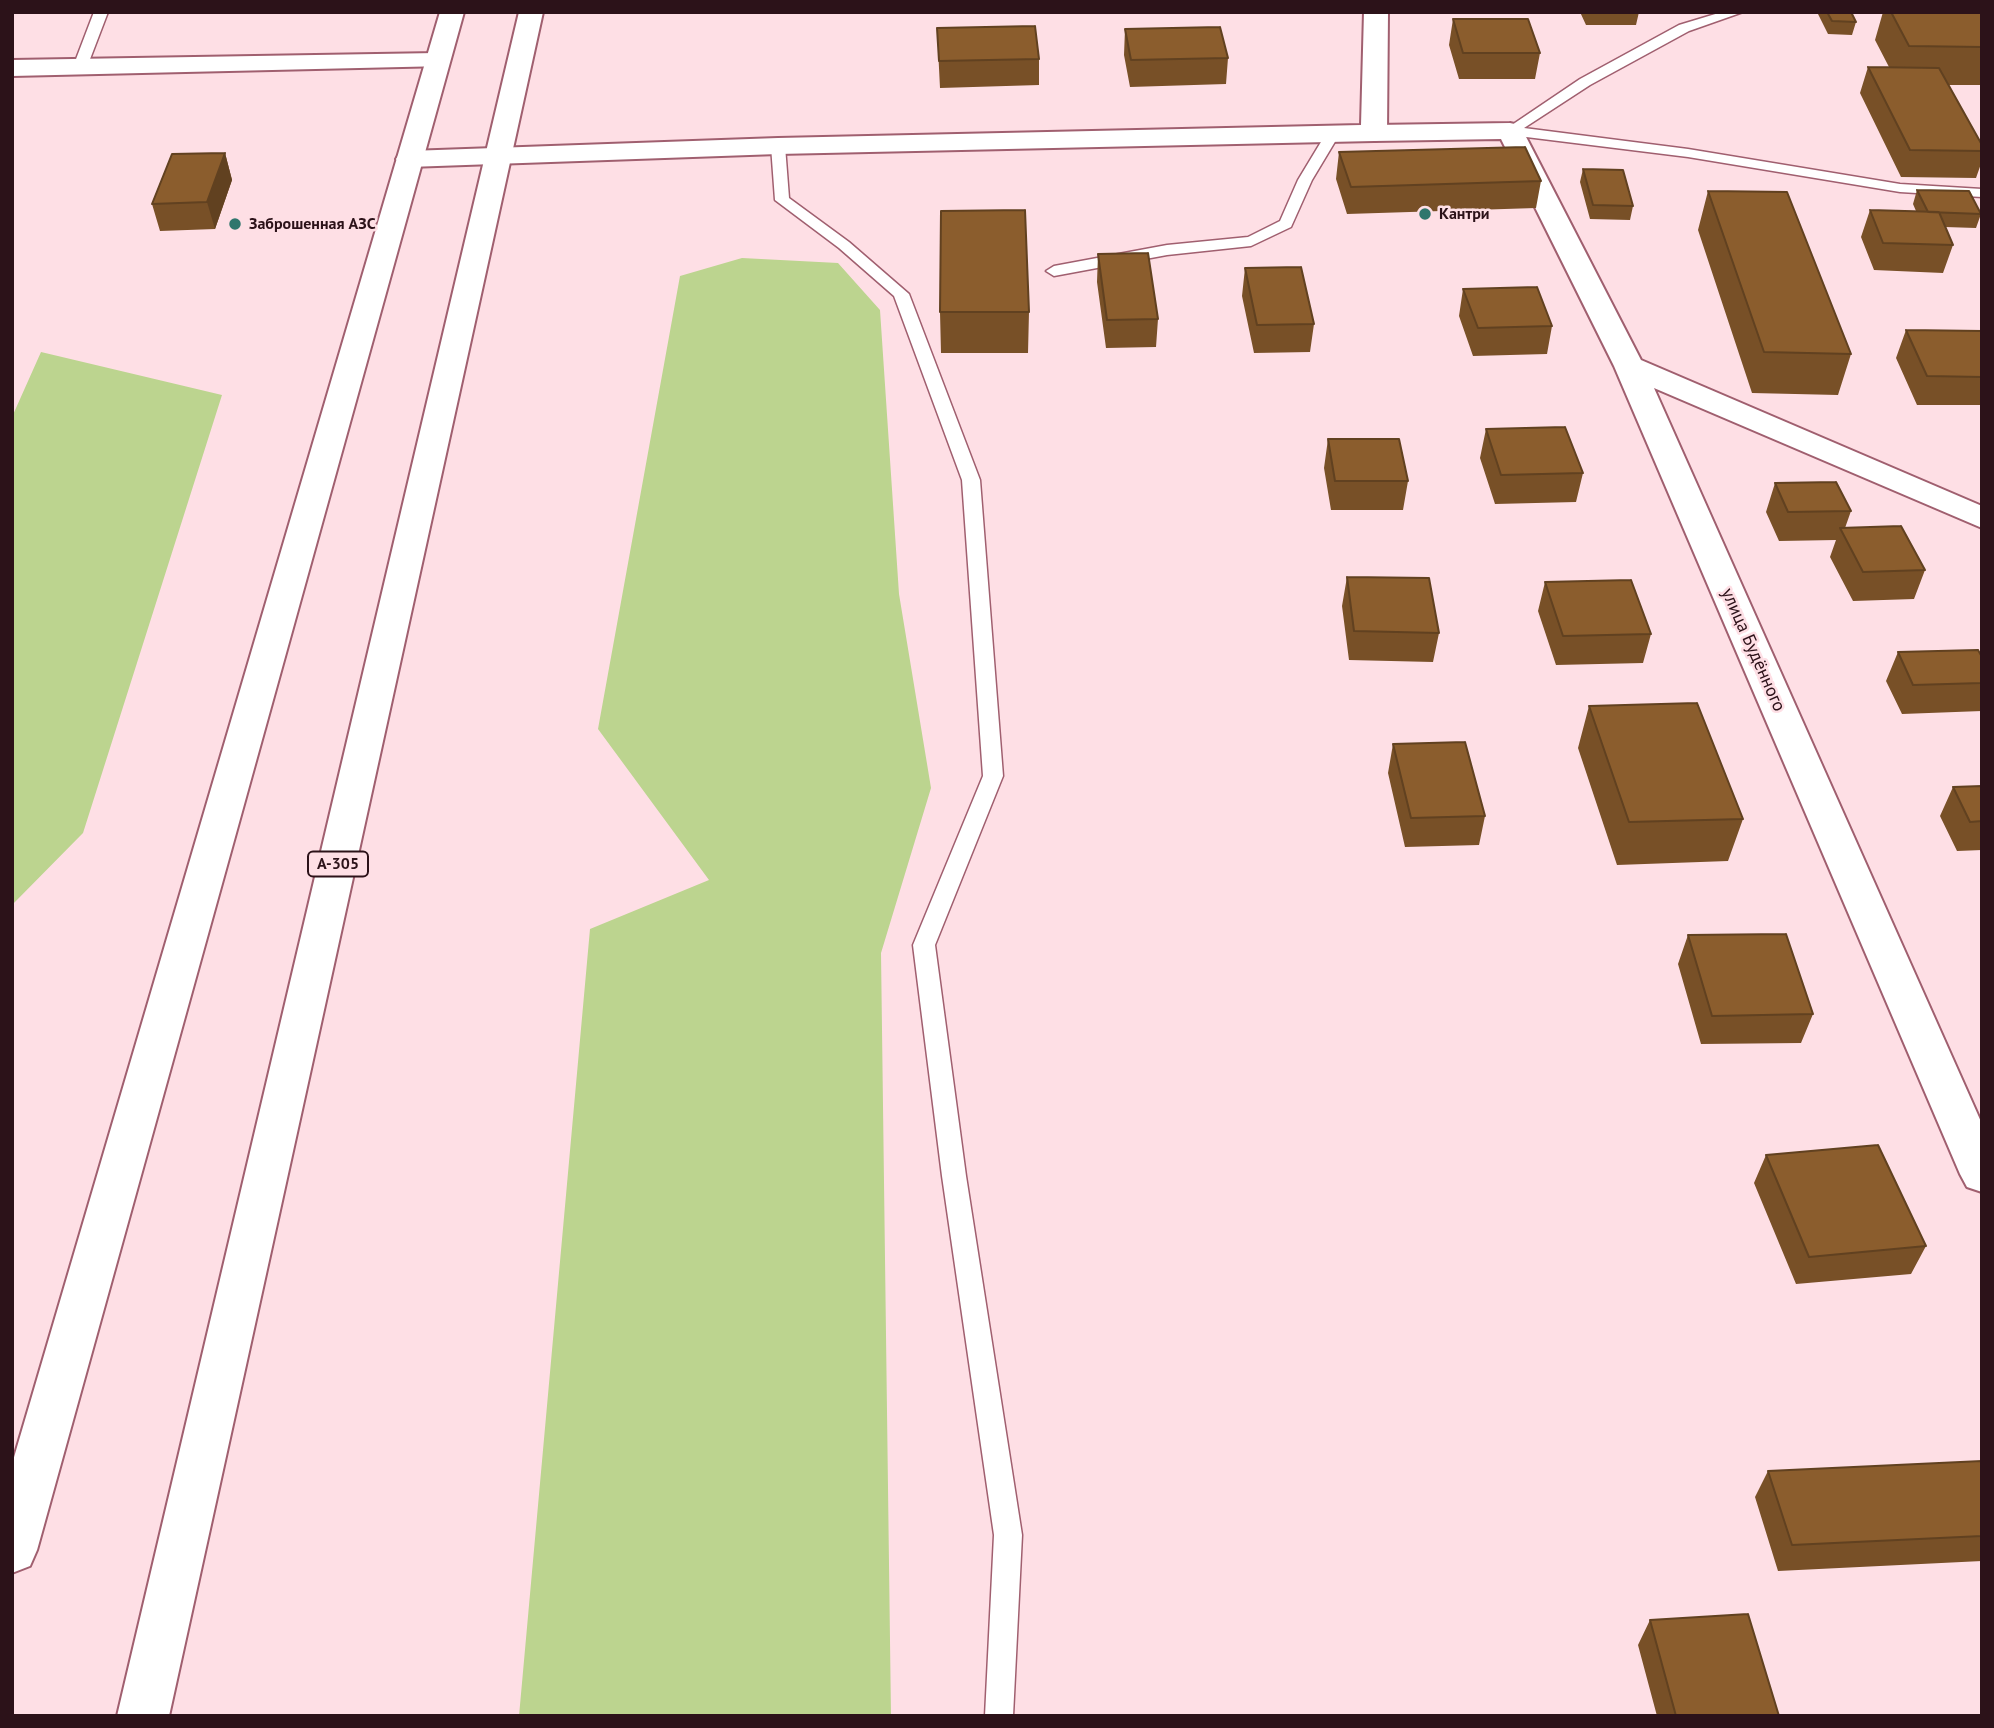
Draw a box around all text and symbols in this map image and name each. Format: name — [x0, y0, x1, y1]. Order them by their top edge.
place label: Кантри — [1439, 204, 1489, 224]
marker: Кантри — [1417, 206, 1433, 222]
place label: Заброшенная АЗС — [249, 214, 376, 234]
marker: Заброшенная АЗС — [227, 216, 243, 232]
street label: улица Будённого — [1716, 585, 1790, 715]
road number: А-305 — [308, 852, 368, 876]

